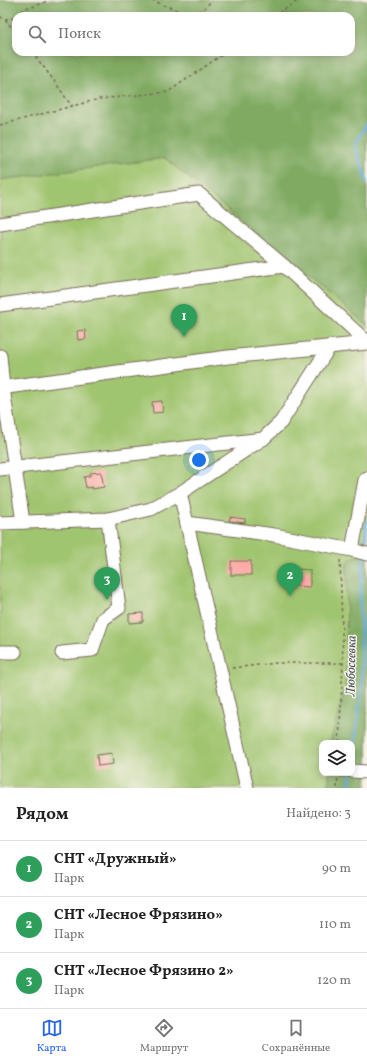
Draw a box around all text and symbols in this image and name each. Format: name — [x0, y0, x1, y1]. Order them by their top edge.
search box — [12, 12, 355, 56]
icon: search — [26, 23, 48, 45]
text: Поиск — [58, 24, 101, 45]
pin: 1 — [171, 304, 197, 337]
your location — [189, 450, 209, 470]
pin: 2 — [277, 563, 303, 596]
pin: 3 — [94, 567, 120, 600]
water label: Любосеевка — [342, 635, 362, 698]
map controls — [319, 740, 355, 776]
button: layers — [319, 740, 355, 776]
text: Рядом — [16, 803, 69, 826]
text: Найдено: 3 — [286, 805, 351, 823]
text: СНТ «Дружный» — [54, 849, 177, 870]
text: 1 — [26, 860, 32, 878]
text: 90 m — [322, 860, 351, 878]
text: Парк — [54, 870, 84, 888]
text: СНТ «Лесное Фрязино» — [54, 905, 223, 926]
text: 2 — [26, 916, 32, 934]
text: 110 m — [319, 916, 351, 934]
text: Парк — [54, 926, 84, 944]
text: СНТ «Лесное Фрязино 2» — [54, 961, 234, 982]
text: 3 — [26, 972, 32, 990]
text: 120 m — [317, 972, 351, 990]
text: Парк — [54, 982, 84, 1000]
tab: Карта — [37, 1017, 67, 1056]
tab: Маршрут — [140, 1017, 188, 1056]
tab: Сохранённые — [262, 1017, 330, 1056]

